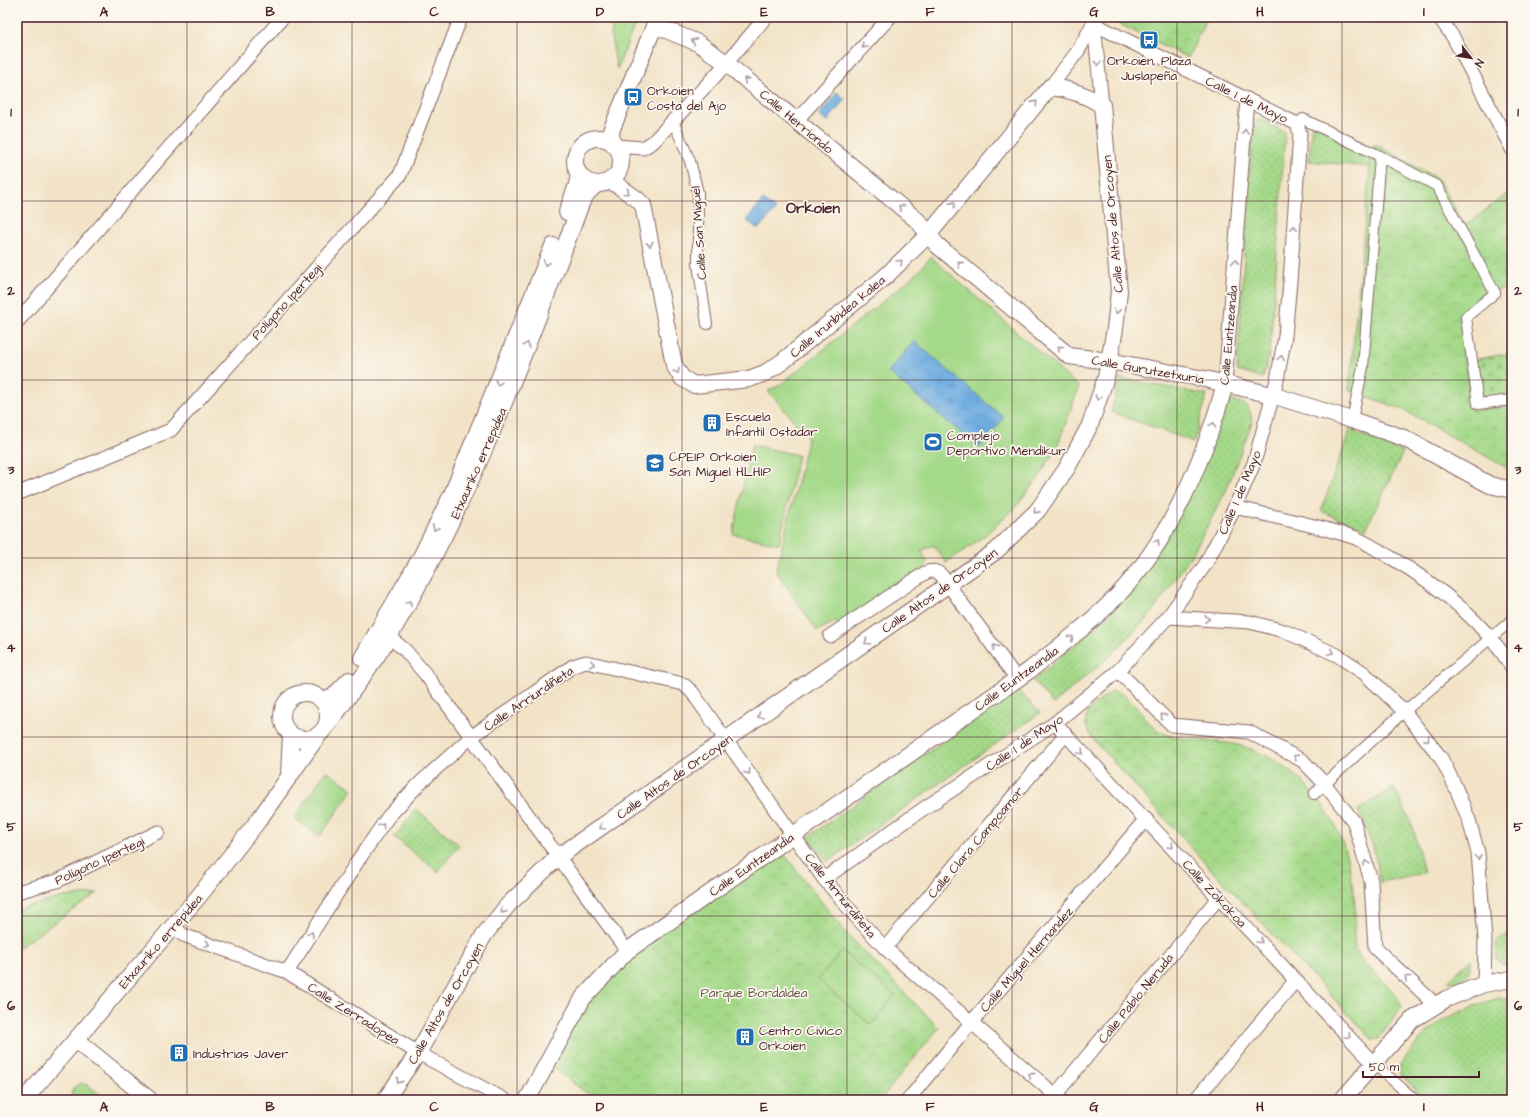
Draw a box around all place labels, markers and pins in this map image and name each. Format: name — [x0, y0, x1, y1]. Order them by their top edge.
bus stop icon: Orkoien, Plaza Juslapeña — [1138, 29, 1160, 51]
place label: Orkoien, Plaza Juslapeña — [1107, 52, 1191, 85]
place label: Orkoien Costa del Ajo — [647, 82, 727, 115]
bus stop icon: Orkoien Costa del Ajo — [622, 86, 644, 108]
place label: Escuela Infantil Ostadar — [726, 408, 817, 441]
building icon: Escuela Infantil Ostadar — [701, 412, 723, 434]
place label: Complejo Deportivo Mendikur — [947, 427, 1065, 460]
sports icon: Complejo Deportivo Mendikur — [922, 431, 944, 453]
place label: CPEIP Orkoien San Miguel HLHIP — [669, 448, 772, 482]
school or university icon: CPEIP Orkoien San Miguel HLHIP — [644, 452, 666, 474]
place label: Centro Cívico Orkoien — [759, 1022, 843, 1055]
building icon: Centro Cívico Orkoien — [734, 1026, 756, 1048]
building icon: Industrias Javer — [168, 1042, 190, 1064]
place label: Industrias Javer — [193, 1045, 288, 1063]

